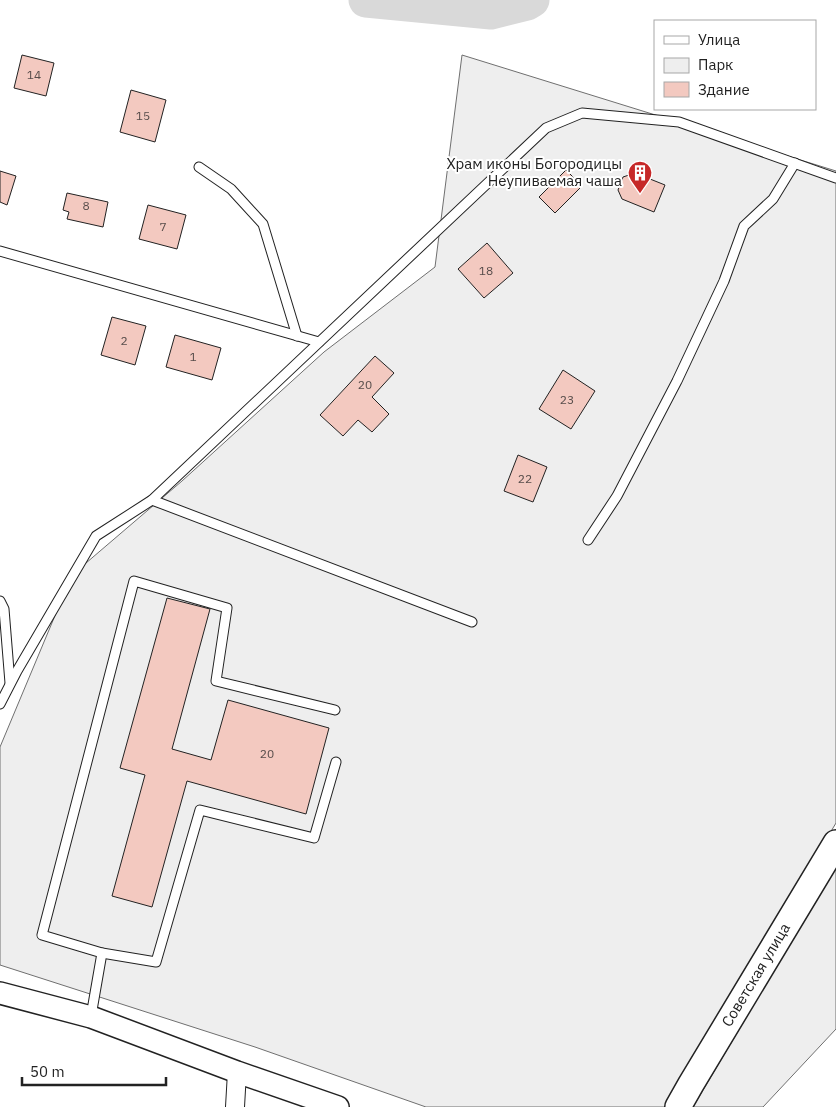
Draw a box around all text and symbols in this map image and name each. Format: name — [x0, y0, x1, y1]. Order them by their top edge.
legend — [654, 20, 816, 110]
text: Улица — [698, 30, 740, 49]
text: Парк — [698, 55, 733, 74]
house number: 14 — [27, 67, 41, 82]
text: Здание — [698, 80, 750, 99]
house number: 15 — [136, 108, 150, 123]
place label: Храм иконы Богородицы Неупиваемая чаша — [446, 154, 622, 190]
building icon: Храм иконы Богородицы Неупиваемая чаша — [627, 160, 653, 194]
house number: 8 — [82, 198, 90, 213]
house number: 7 — [159, 219, 167, 234]
house number: 18 — [479, 263, 493, 278]
house number: 2 — [120, 333, 128, 348]
house number: 1 — [189, 349, 197, 364]
house number: 20 — [358, 377, 372, 392]
house number: 23 — [560, 392, 574, 407]
house number: 22 — [518, 471, 532, 486]
house number: 20 — [260, 746, 274, 761]
street label: Советская улица — [717, 919, 794, 1030]
scale bar — [22, 1054, 166, 1086]
text: 50 m — [30, 1062, 65, 1081]

